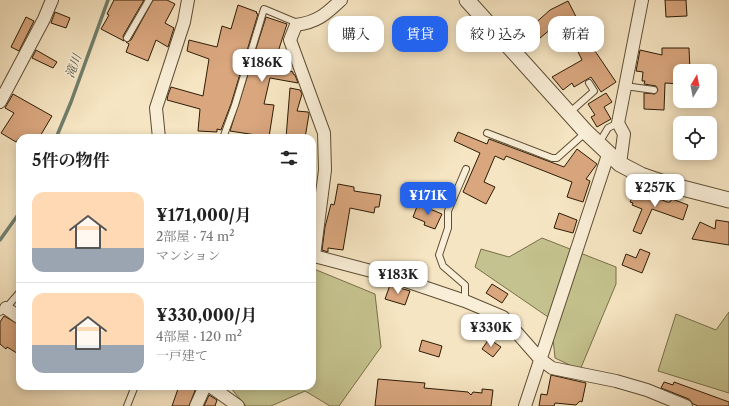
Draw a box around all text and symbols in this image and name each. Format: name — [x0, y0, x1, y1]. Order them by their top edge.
chip: 購入 — [328, 16, 384, 52]
chip: 賃貸 — [392, 16, 448, 52]
chip: 絞り込み — [456, 16, 540, 52]
chip: 新着 — [548, 16, 604, 52]
pin: ¥186K — [234, 49, 290, 83]
water label: 滝川 — [62, 50, 85, 80]
text: ¥186K — [242, 54, 282, 70]
north arrow — [673, 64, 717, 108]
map controls — [673, 64, 717, 160]
button: locate — [673, 116, 717, 160]
icon: filters — [278, 147, 300, 169]
text: 5件の物件 — [32, 150, 109, 170]
pin: ¥257K — [627, 174, 683, 208]
text: ¥257K — [635, 179, 675, 195]
pin: ¥171K — [400, 182, 456, 216]
text: ¥171K — [409, 187, 447, 203]
text: ¥171,000/月 — [156, 205, 252, 225]
icon: home — [64, 208, 112, 256]
text: 2部屋 · 74 m² — [156, 228, 234, 244]
text: マンション — [156, 247, 220, 263]
pin: ¥183K — [370, 261, 426, 295]
text: ¥183K — [378, 266, 418, 282]
text: ¥330,000/月 — [156, 305, 258, 325]
icon: home — [64, 309, 112, 357]
pin: ¥330K — [463, 314, 519, 348]
text: ¥330K — [470, 319, 512, 335]
text: 4部屋 · 120 m² — [156, 328, 242, 344]
text: 一戸建て — [156, 347, 208, 363]

